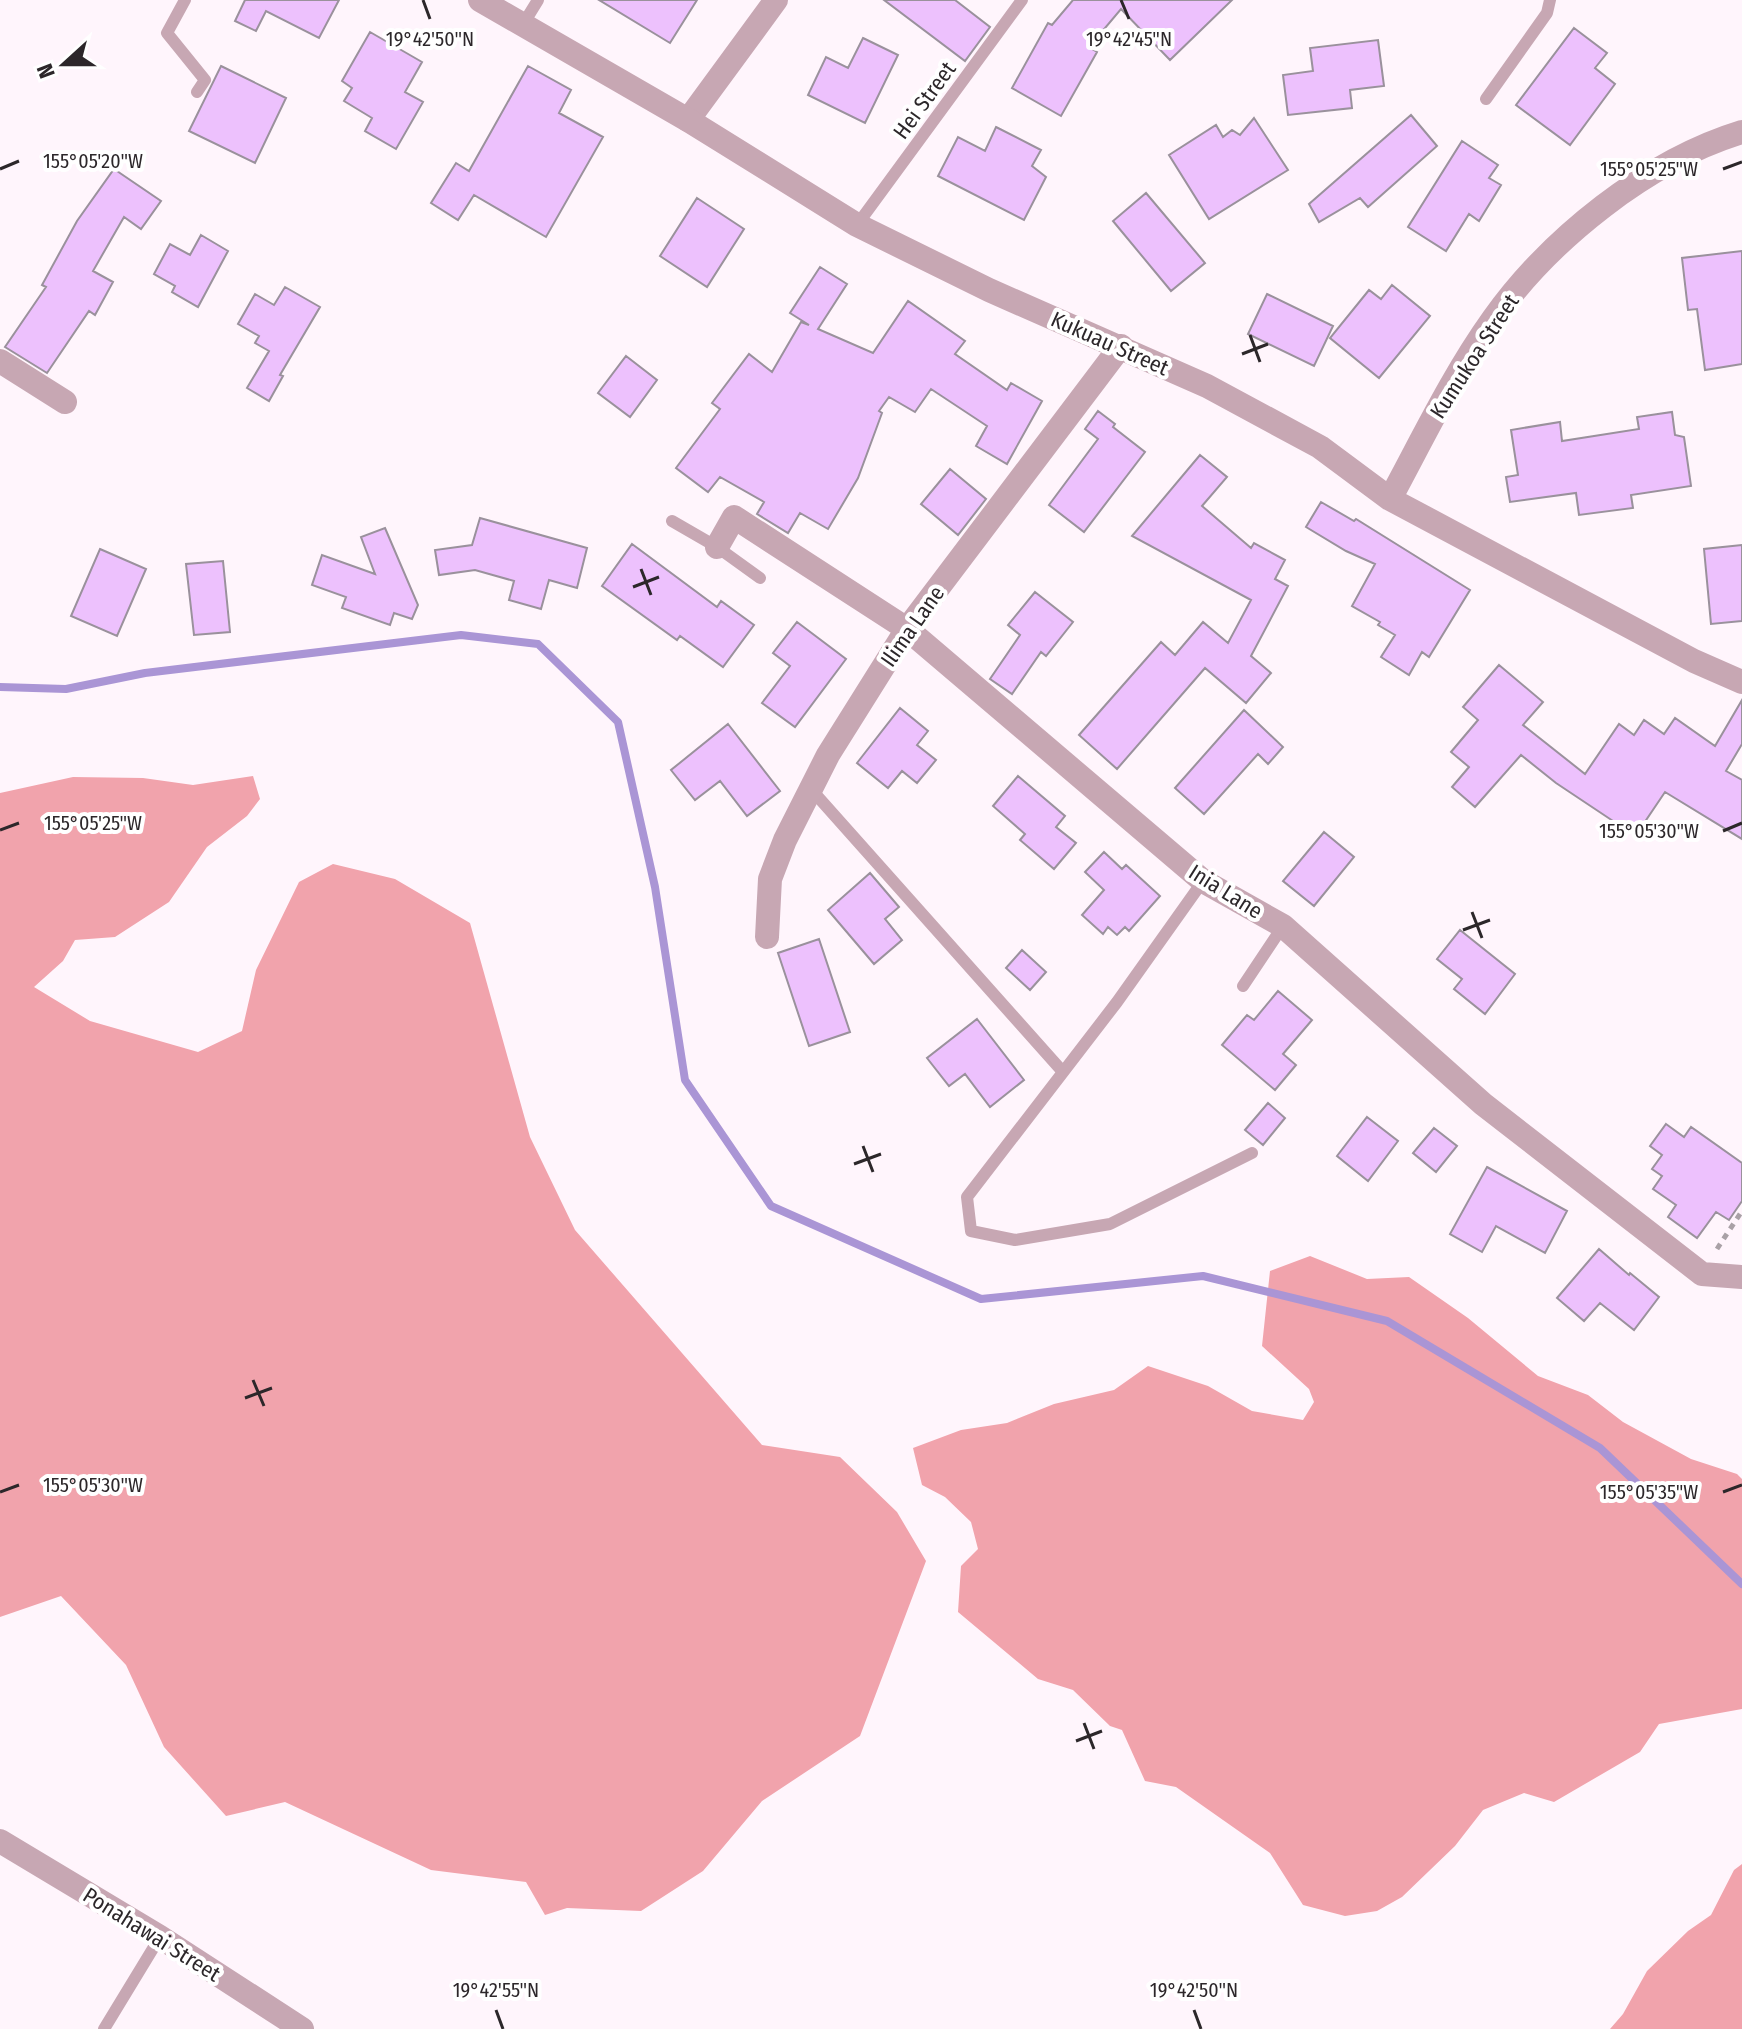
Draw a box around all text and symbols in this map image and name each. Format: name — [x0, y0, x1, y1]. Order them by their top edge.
north arrow — [24, 24, 104, 104]
text: 19°42'50"N — [386, 27, 474, 51]
text: 19°42'45"N — [1086, 27, 1172, 51]
street label: Hei Street — [887, 56, 962, 144]
text: N — [31, 60, 61, 82]
text: 155°05'20"W — [43, 149, 143, 173]
text: 155°05'25"W — [1600, 157, 1698, 181]
street label: Kumukoa Street — [1424, 288, 1525, 424]
street label: Kukuau Street — [1047, 305, 1174, 382]
street label: Ilima Lane — [875, 581, 950, 672]
text: 155°05'25"W — [44, 811, 142, 835]
text: 155°05'30"W — [1599, 819, 1699, 843]
street label: Inia Lane — [1184, 858, 1268, 925]
text: 155°05'30"W — [43, 1473, 143, 1497]
text: 155°05'35"W — [1600, 1480, 1698, 1504]
street label: Ponahawai Street — [78, 1881, 226, 1988]
text: 19°42'55"N — [453, 1978, 539, 2002]
text: 19°42'50"N — [1150, 1978, 1238, 2002]

